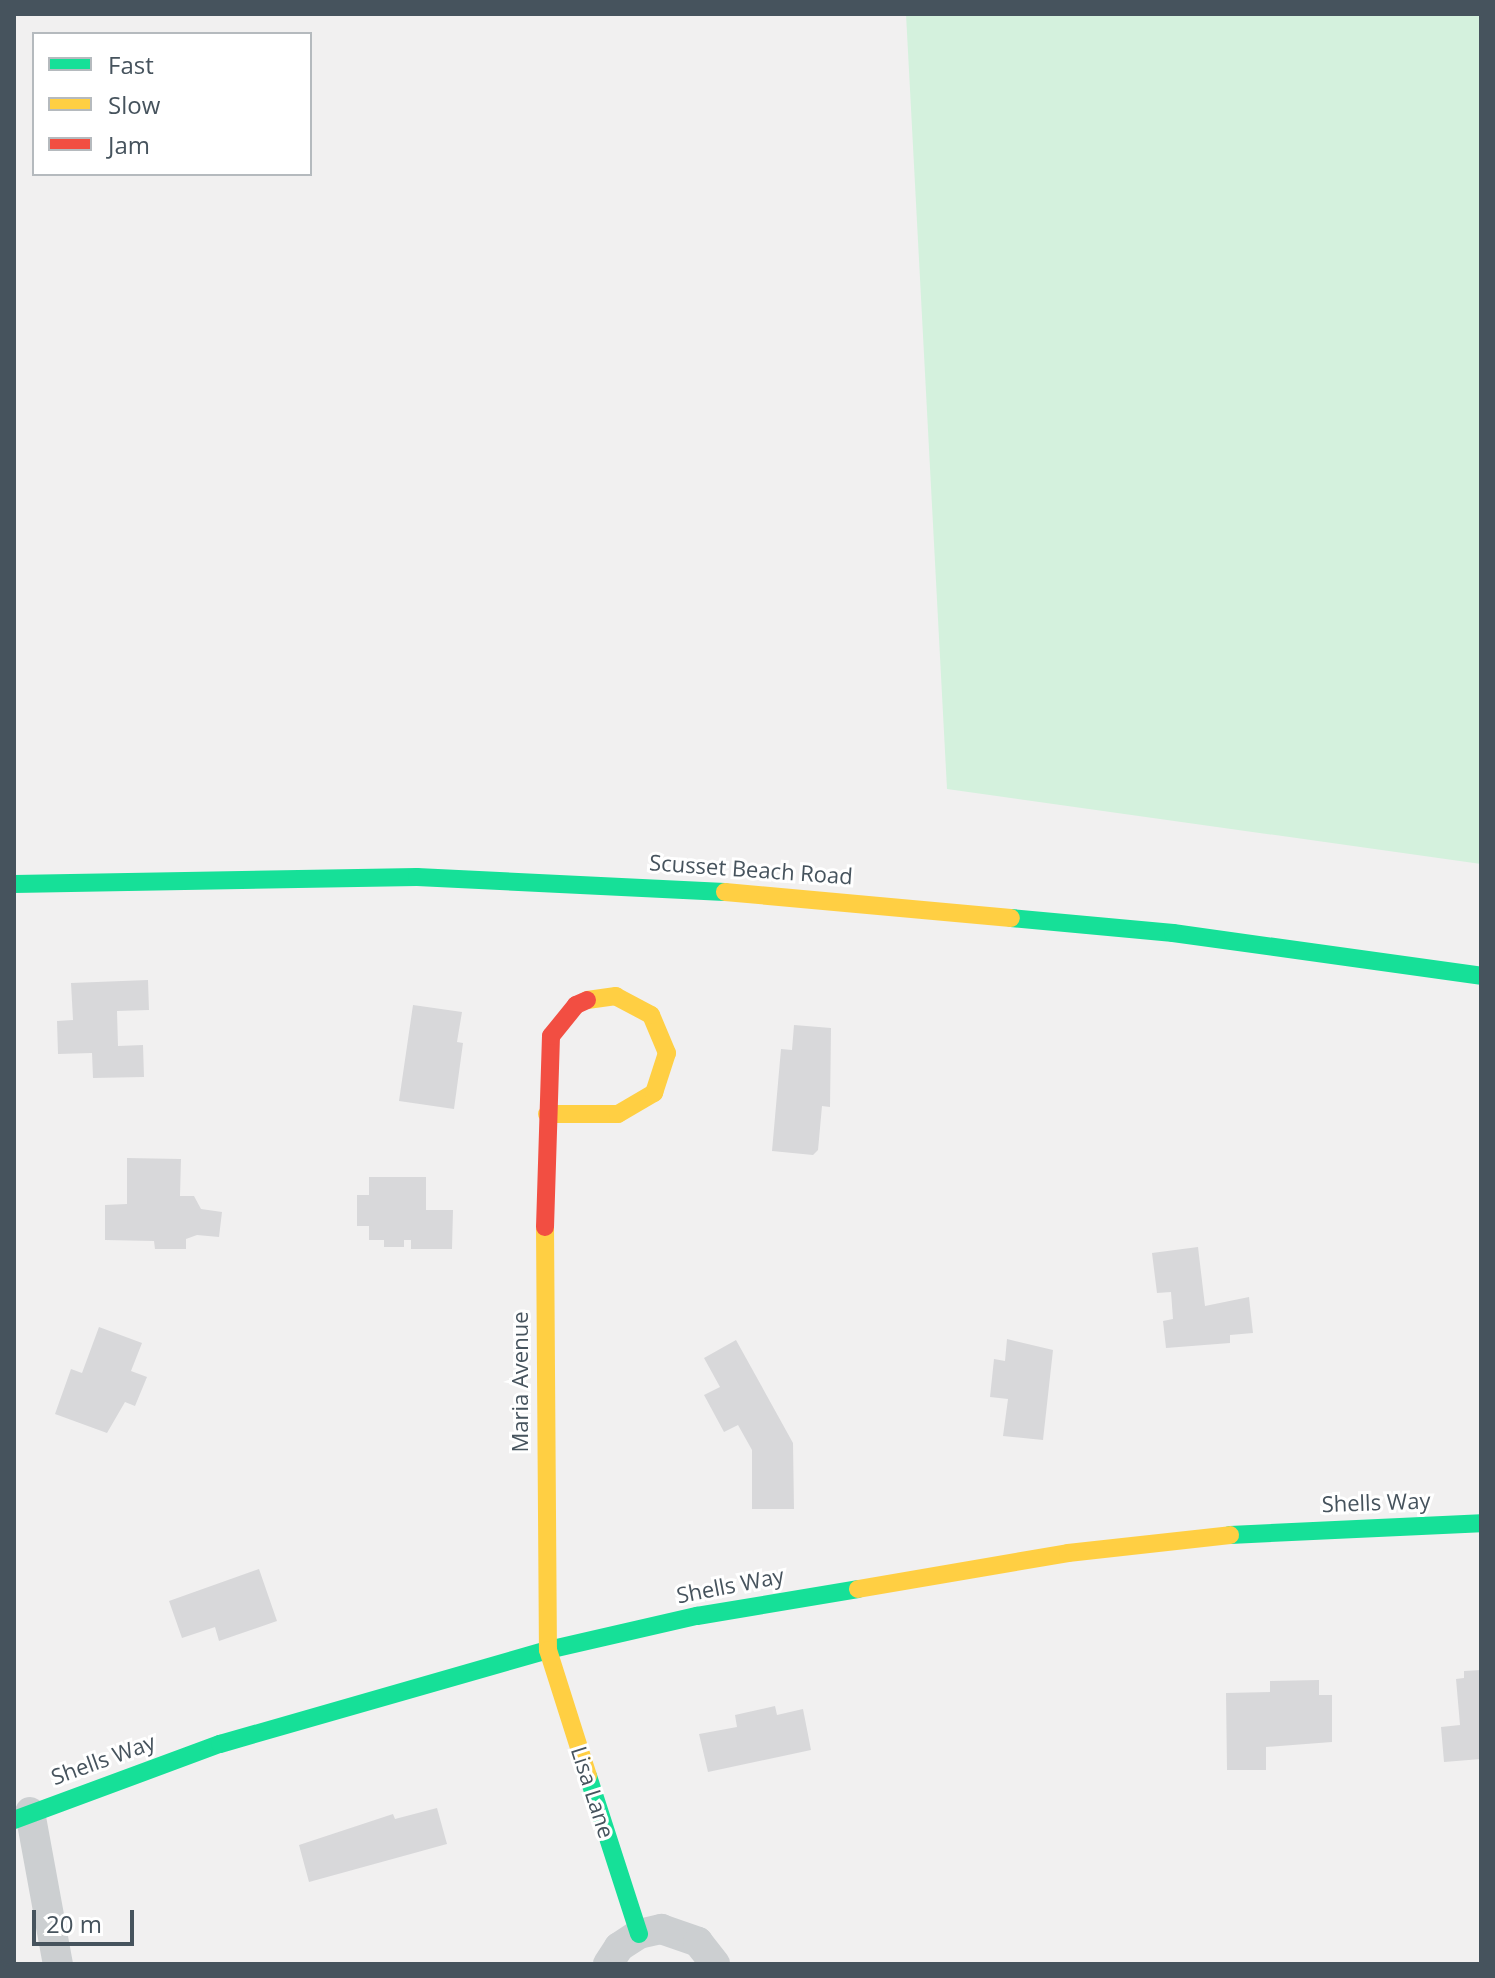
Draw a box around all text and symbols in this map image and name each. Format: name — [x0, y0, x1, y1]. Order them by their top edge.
legend — [32, 32, 312, 176]
text: Fast — [108, 48, 154, 81]
text: Slow — [108, 88, 160, 121]
text: Jam — [108, 128, 150, 161]
street label: Scusset Beach Road — [648, 849, 854, 889]
street label: Maria Avenue — [507, 1311, 533, 1453]
street label: Shells Way — [1321, 1487, 1431, 1517]
street label: Shells Way — [674, 1562, 786, 1608]
street label: Shells Way — [47, 1728, 159, 1790]
street label: Lisa Lane — [566, 1743, 620, 1841]
scale bar — [36, 1894, 138, 1944]
text: 20 m — [46, 1907, 102, 1940]

